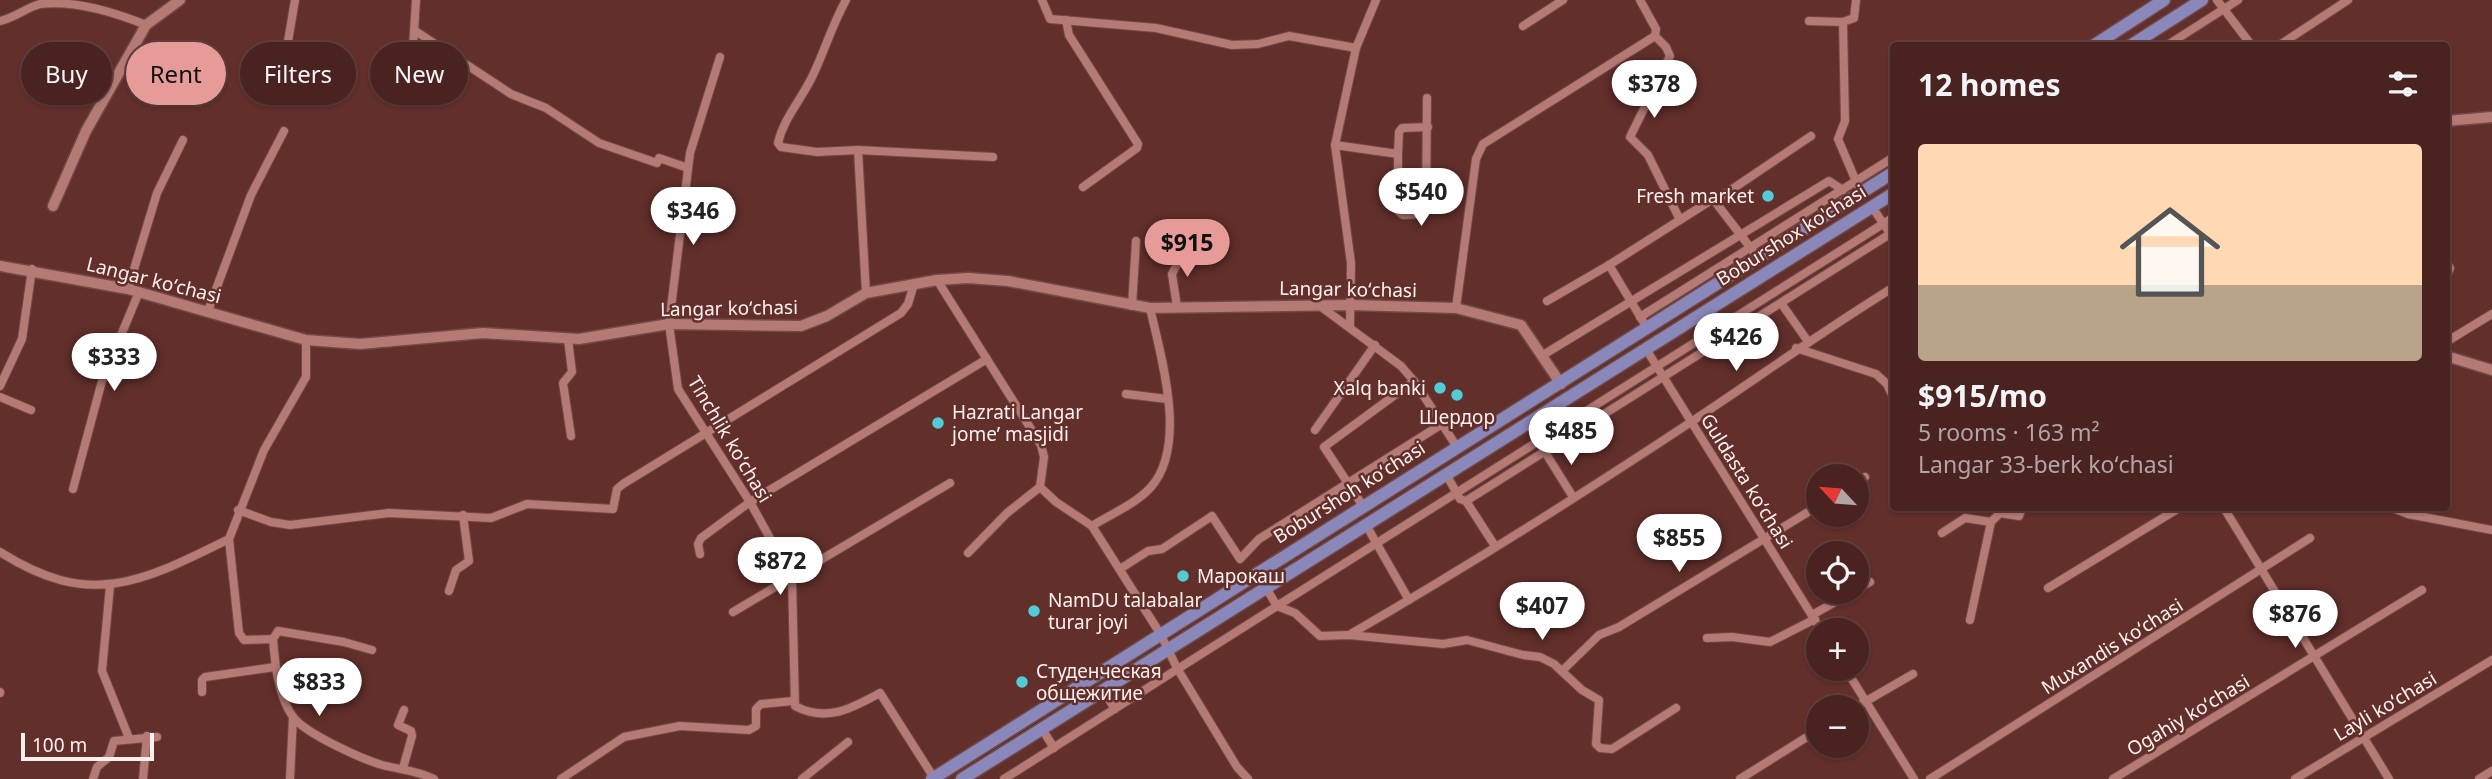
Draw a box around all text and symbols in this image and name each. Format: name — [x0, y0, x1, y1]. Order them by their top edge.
chip: Buy — [21, 42, 112, 105]
chip: Rent — [126, 42, 226, 105]
chip: Filters — [240, 42, 356, 105]
chip: New — [370, 42, 468, 105]
pin: $378 — [1613, 60, 1695, 120]
text: 12 homes — [1918, 64, 2061, 105]
icon: filters — [2384, 65, 2422, 103]
text: $378 — [1628, 67, 1680, 99]
pin: $540 — [1380, 168, 1462, 228]
text: $540 — [1395, 175, 1447, 207]
street label: Boburshox ko'chasi — [1711, 178, 1871, 292]
place label: Fresh market — [1636, 183, 1754, 209]
pin: $346 — [652, 188, 734, 247]
marker: Fresh market — [1760, 188, 1776, 204]
icon: home — [2107, 189, 2233, 315]
text: $346 — [667, 194, 719, 226]
pin: $915 — [1146, 219, 1228, 279]
text: $915 — [1161, 226, 1213, 258]
street label: Langar koʻchasi — [84, 251, 224, 309]
street label: Langar koʻchasi — [1279, 275, 1417, 303]
street label: Langar koʻchasi — [660, 294, 798, 322]
pin: $426 — [1695, 314, 1777, 373]
text: $426 — [1710, 320, 1762, 352]
pin: $333 — [73, 334, 155, 393]
text: $333 — [88, 340, 140, 372]
street label: Tinchlik koʻchasi — [682, 371, 778, 507]
place label: Xalq banki — [1334, 375, 1426, 401]
text: $915/mo — [1918, 375, 2047, 416]
marker: Xalq banki — [1432, 380, 1448, 396]
marker: Шердор — [1449, 387, 1465, 403]
place label: Hazrati Langar jome’ masjidi — [950, 399, 1083, 447]
place label: Шердор — [1419, 404, 1495, 430]
pin: $485 — [1530, 407, 1612, 467]
street label: Guldasta koʻchasi — [1695, 408, 1799, 554]
text: $485 — [1545, 414, 1597, 446]
marker: Hazrati Langar jome’ masjidi — [930, 415, 946, 431]
text: 5 rooms · 163 m² — [1918, 416, 2100, 448]
street label: Boburshoh koʻchasi — [1268, 435, 1430, 549]
text: Langar 33-berk koʻchasi — [1918, 448, 2174, 480]
north arrow — [1806, 464, 1869, 527]
map controls — [1806, 464, 1869, 758]
pin: $855 — [1638, 514, 1720, 574]
text: $855 — [1653, 521, 1705, 553]
pin: $872 — [739, 538, 821, 597]
button: locate — [1806, 541, 1869, 604]
text: $872 — [754, 544, 806, 576]
place label: Марокаш — [1197, 563, 1285, 589]
marker: Марокаш — [1175, 568, 1191, 584]
pin: $407 — [1501, 582, 1583, 642]
place label: NamDU talabalar turar joyi — [1048, 587, 1203, 635]
text: $407 — [1516, 589, 1568, 621]
pin: $876 — [2254, 590, 2336, 650]
street label: Muxandis koʻchasi — [2036, 592, 2188, 700]
text: $876 — [2269, 597, 2321, 629]
marker: NamDU talabalar turar joyi — [1026, 603, 1042, 619]
button: + — [1806, 618, 1869, 681]
pin: $833 — [278, 658, 360, 718]
place label: Студенческая общежитие — [1036, 658, 1162, 706]
text: $833 — [293, 665, 345, 697]
street label: Layli koʻchasi — [2329, 665, 2441, 747]
street label: Ogahiy koʻchasi — [2122, 668, 2254, 762]
marker: Студенческая общежитие — [1014, 674, 1030, 690]
button: − — [1806, 695, 1869, 758]
scale bar — [21, 730, 154, 762]
text: 100 m — [32, 732, 87, 758]

